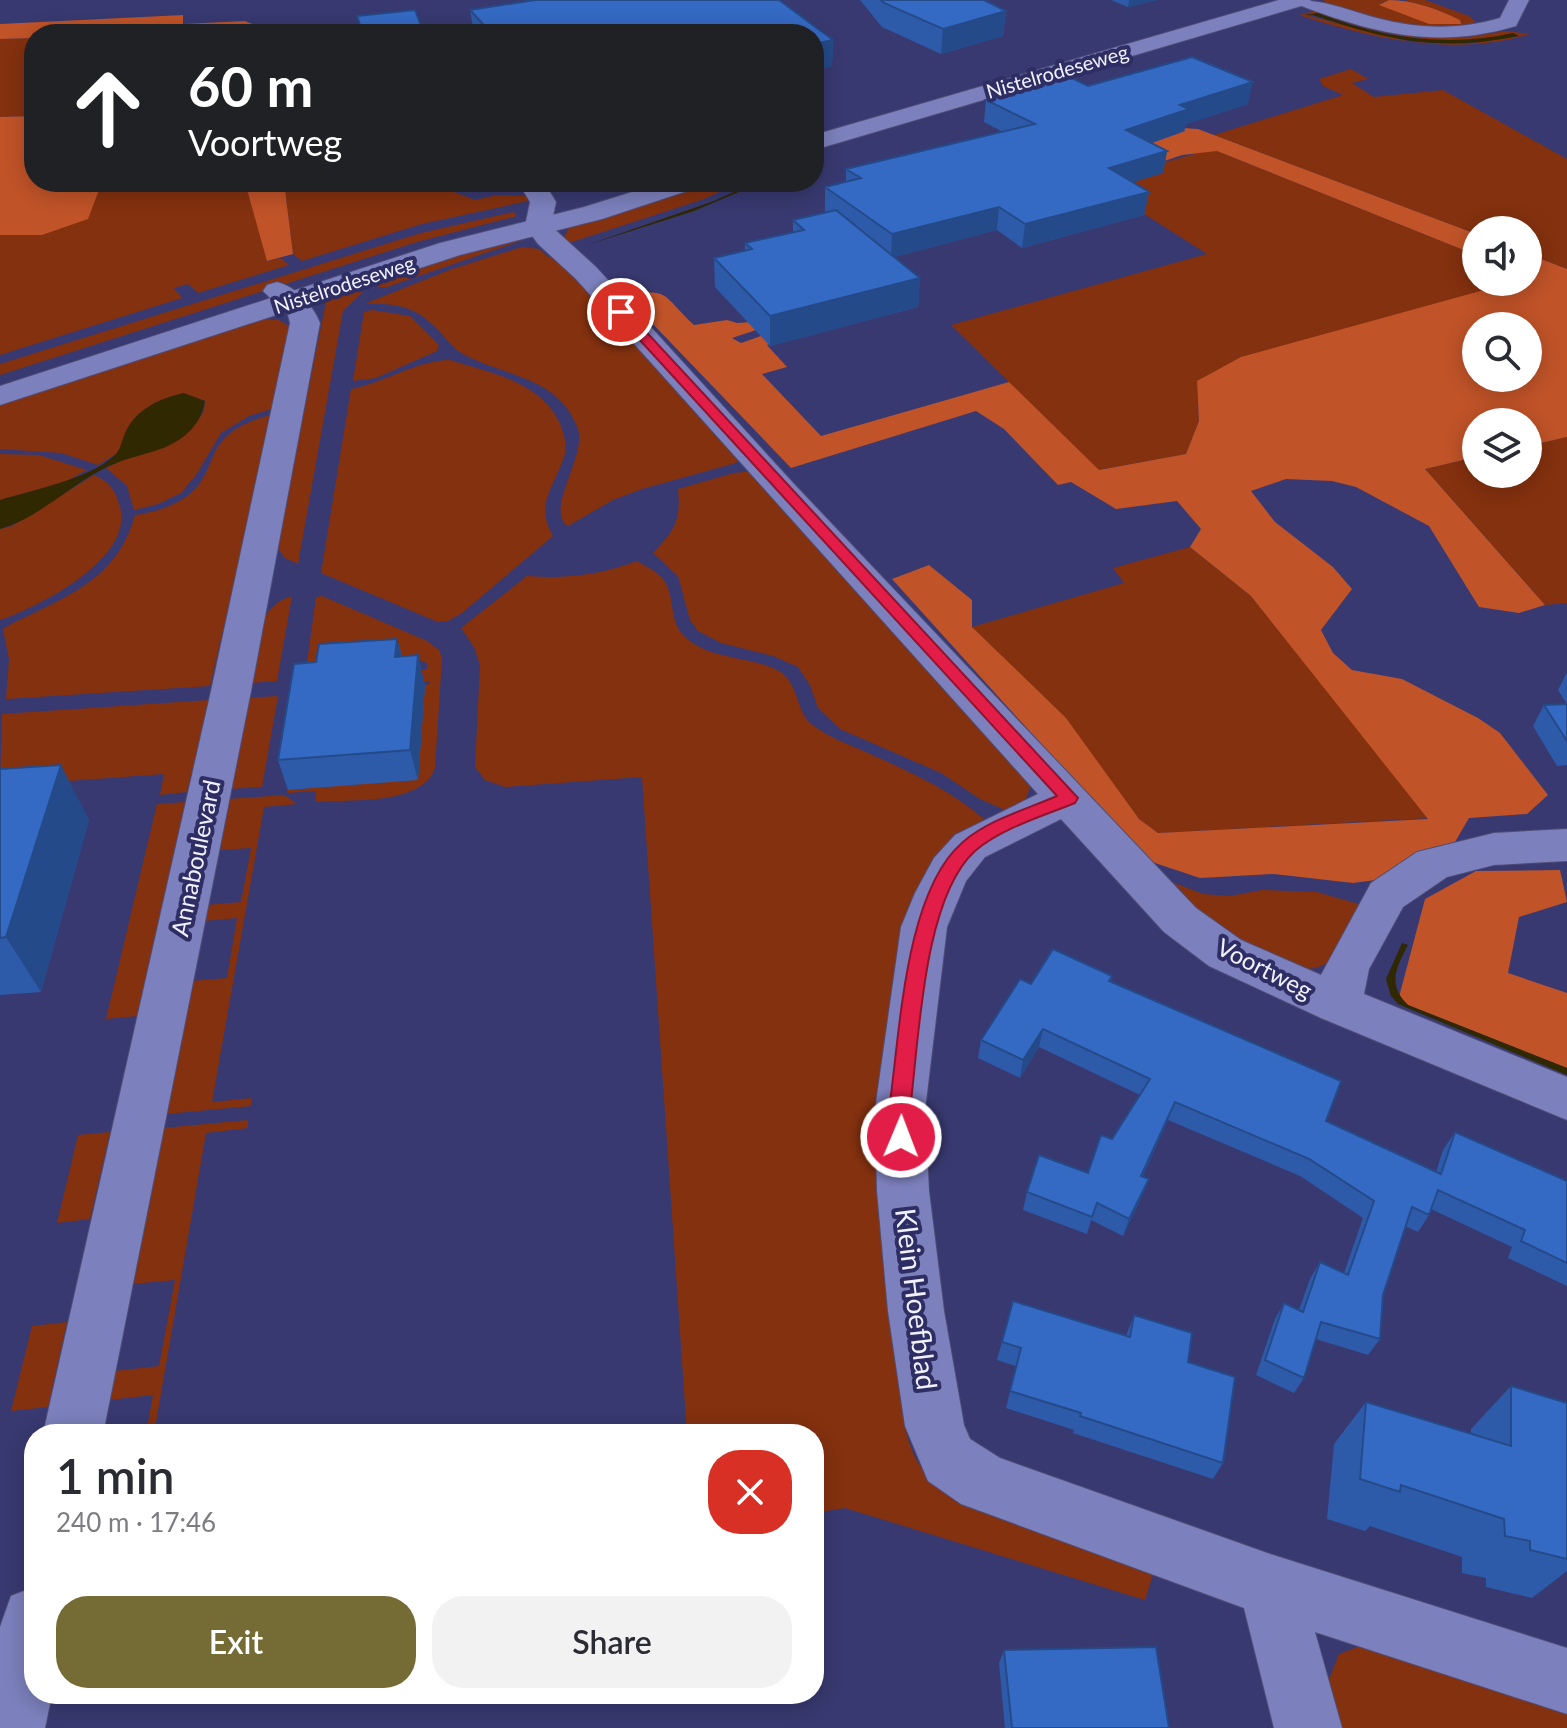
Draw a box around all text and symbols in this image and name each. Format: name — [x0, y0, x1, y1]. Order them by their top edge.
street label: Nistelrodeseweg — [983, 39, 1131, 103]
text: 60 m — [188, 52, 313, 119]
icon: ahead — [56, 56, 160, 160]
text: Voortweg — [188, 120, 342, 164]
map controls — [1462, 216, 1542, 488]
button: sound — [1462, 216, 1542, 296]
street label: Nistelrodeseweg — [271, 250, 417, 318]
pin — [587, 278, 655, 346]
icon: arrive — [599, 290, 643, 334]
button: search — [1462, 312, 1542, 392]
button: layers — [1462, 408, 1542, 488]
street label: Annaboulevard — [164, 777, 226, 939]
street label: Voortweg — [1213, 932, 1317, 1004]
position arrow — [859, 1095, 943, 1179]
street label: Klein Hoefblad — [889, 1206, 945, 1392]
text: 1 min — [56, 1447, 174, 1504]
button: close — [708, 1450, 792, 1534]
text: 240 m · 17:46 — [56, 1506, 216, 1538]
button: Exit — [56, 1596, 416, 1688]
button: Share — [432, 1596, 792, 1688]

